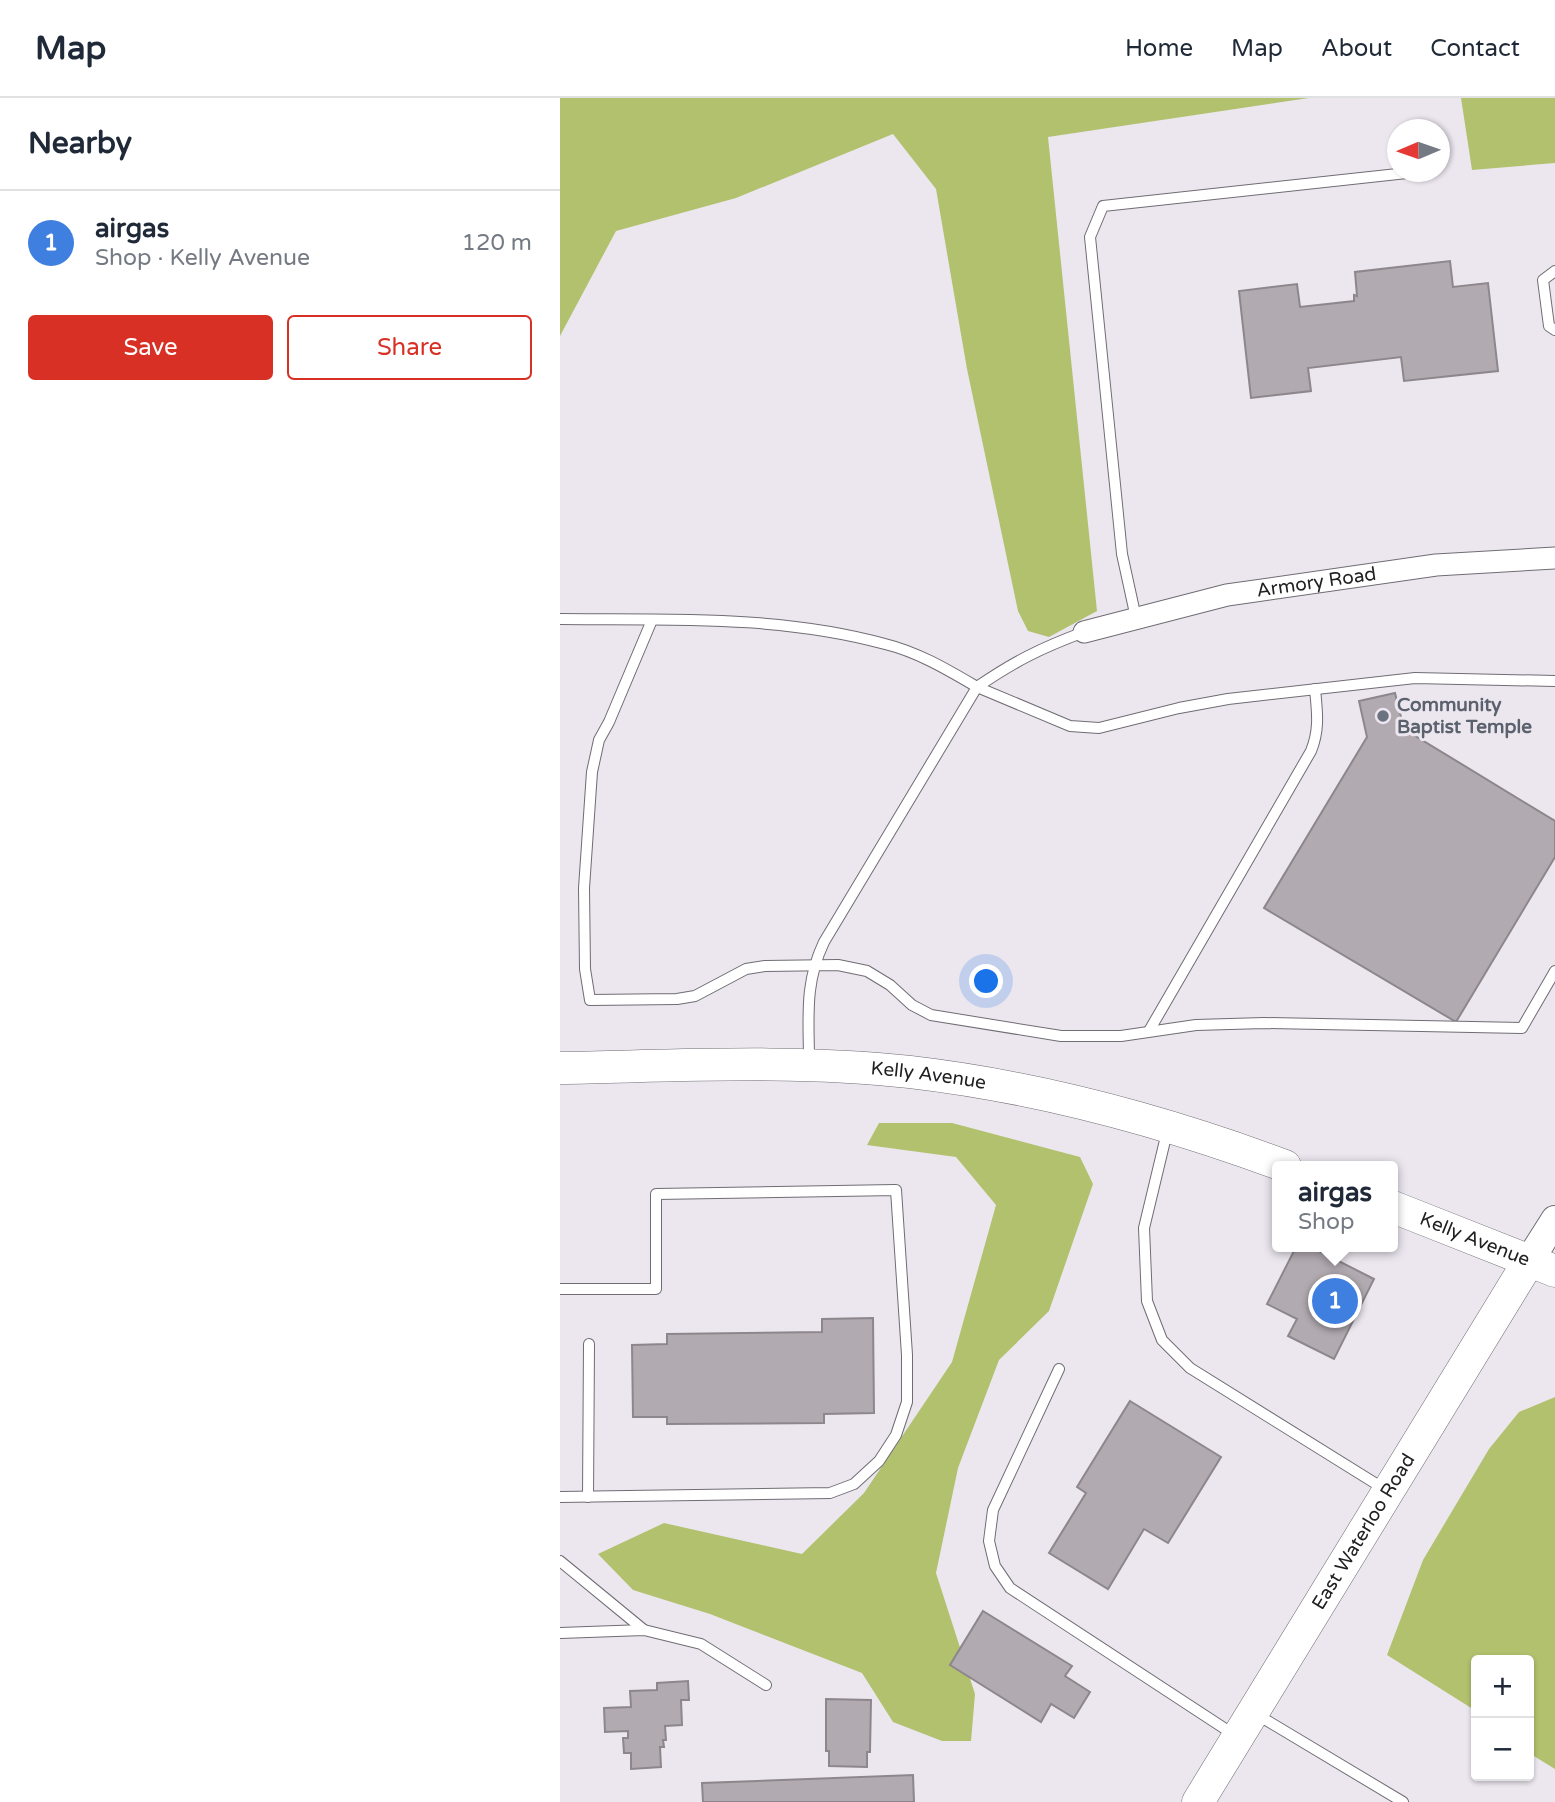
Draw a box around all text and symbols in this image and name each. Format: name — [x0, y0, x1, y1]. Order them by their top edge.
text: Map — [35, 29, 106, 68]
text: Home — [1125, 34, 1193, 63]
text: Map — [1231, 34, 1283, 63]
text: About — [1321, 34, 1392, 63]
text: Contact — [1430, 34, 1520, 63]
north arrow — [1387, 119, 1450, 182]
text: Nearby — [28, 125, 132, 162]
text: airgas — [95, 213, 169, 244]
text: 1 — [44, 229, 58, 257]
text: 120 m — [462, 229, 532, 257]
text: Shop · Kelly Avenue — [95, 244, 310, 272]
button: Save — [28, 315, 273, 380]
button: Share — [287, 315, 532, 380]
street label: Armory Road — [1255, 563, 1378, 602]
place label: Community Baptist Temple — [1397, 694, 1532, 739]
marker: Community Baptist Temple — [1375, 708, 1391, 724]
your location — [969, 964, 1003, 998]
street label: Kelly Avenue — [870, 1057, 988, 1094]
popup — [1272, 1161, 1398, 1252]
text: airgas — [1298, 1177, 1372, 1208]
text: Shop — [1298, 1208, 1354, 1236]
street label: Kelly Avenue — [1417, 1208, 1533, 1271]
pin: 1 — [1312, 1275, 1358, 1327]
street label: East Waterloo Road — [1307, 1450, 1419, 1614]
map controls — [1471, 1655, 1534, 1781]
button: + — [1471, 1655, 1534, 1718]
button: − — [1471, 1718, 1534, 1781]

